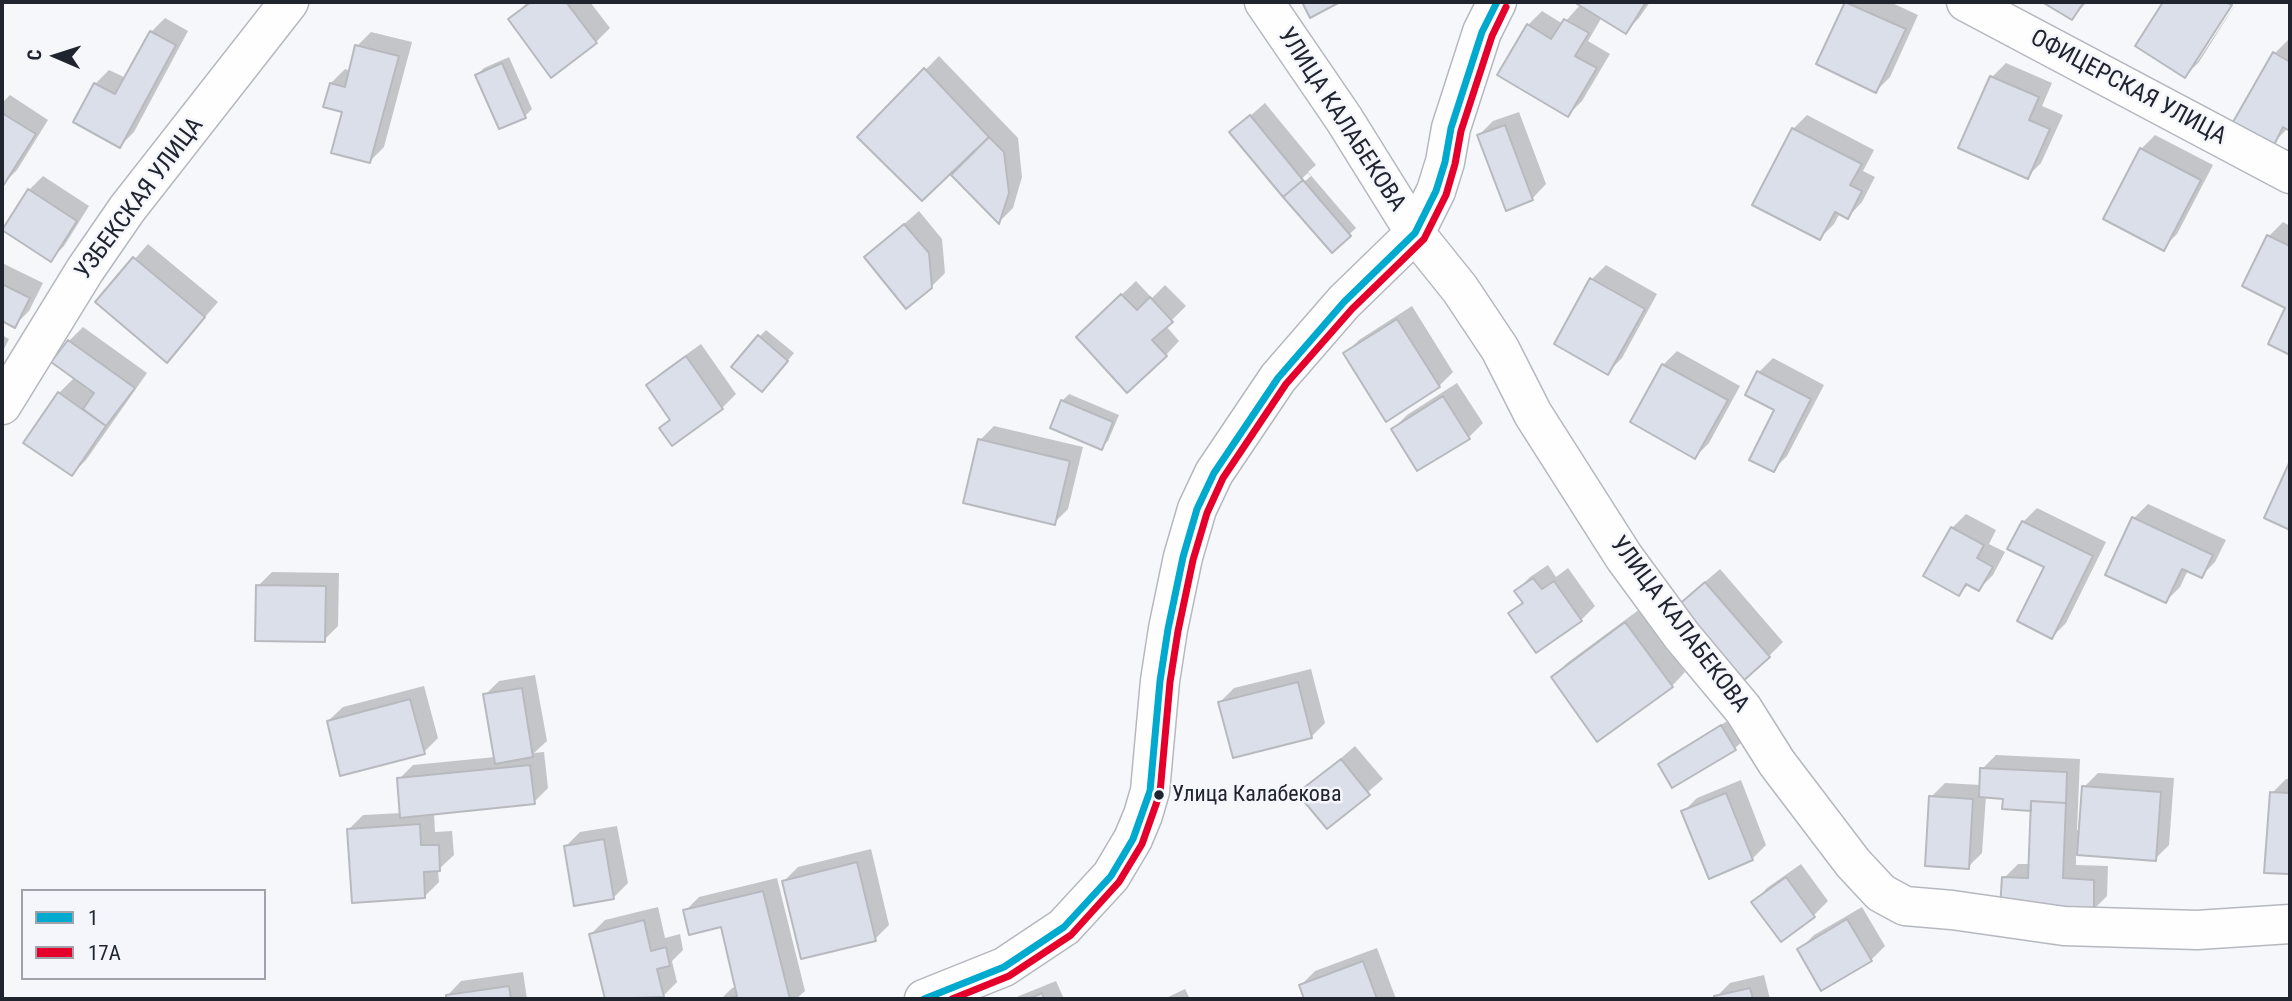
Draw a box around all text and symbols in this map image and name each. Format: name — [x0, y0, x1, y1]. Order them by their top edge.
north arrow — [21, 21, 91, 91]
street label: УЛИЦА КАЛАБЕКОВА — [1271, 23, 1411, 217]
street label: ОФИЦЕРСКАЯ УЛИЦА — [2025, 24, 2231, 152]
text: С — [23, 49, 46, 61]
street label: УЗБЕКСКАЯ УЛИЦА — [70, 112, 210, 286]
street label: УЛИЦА КАЛАБЕКОВА — [1603, 531, 1755, 719]
place label: Улица Калабекова — [1172, 782, 1341, 808]
marker: Улица Калабекова — [1152, 788, 1166, 802]
legend — [21, 889, 266, 980]
text: 1 — [88, 906, 98, 930]
text: 17А — [88, 941, 121, 965]

